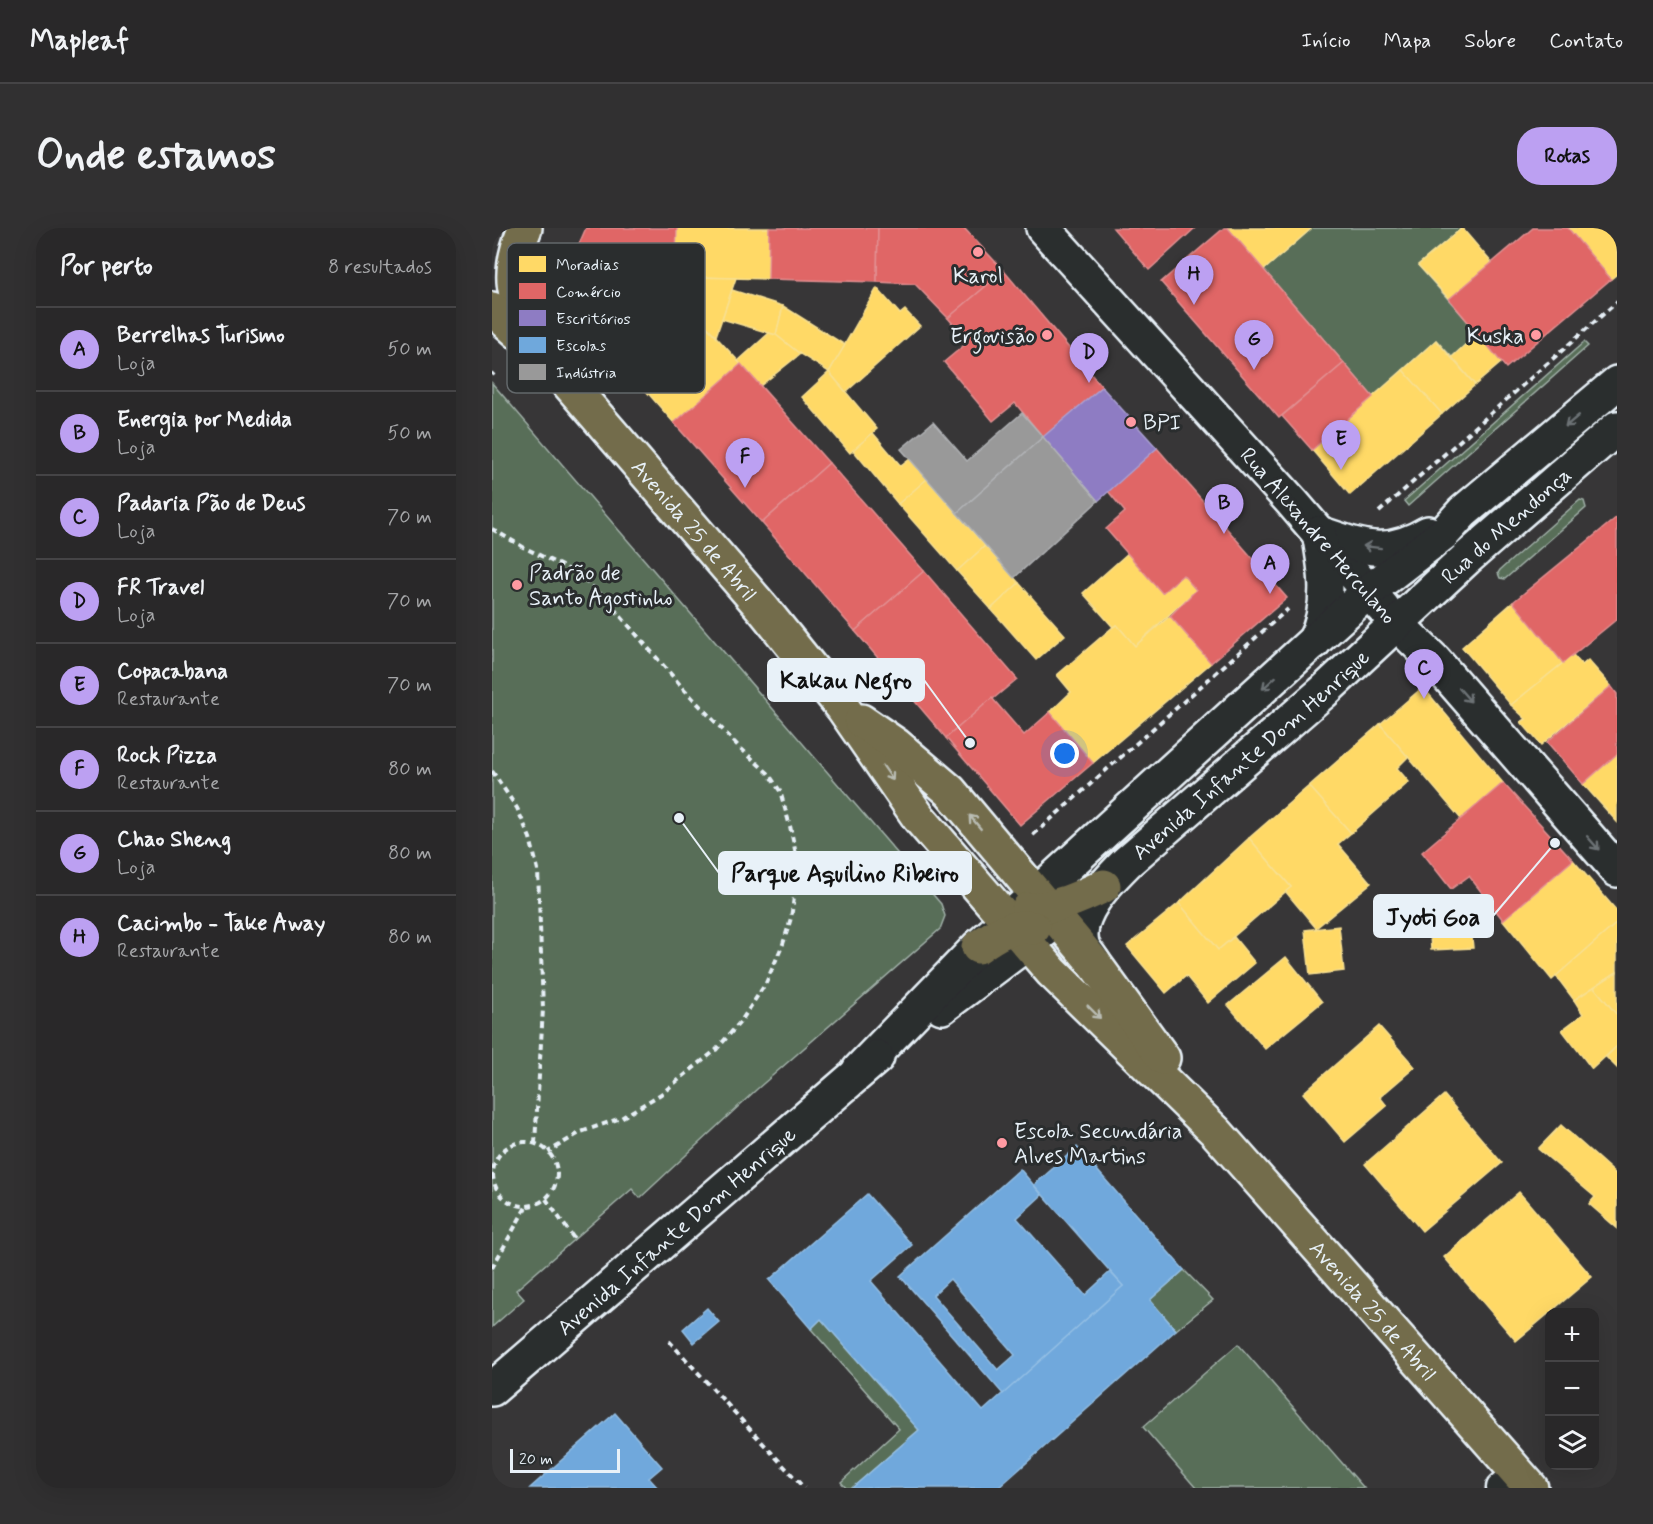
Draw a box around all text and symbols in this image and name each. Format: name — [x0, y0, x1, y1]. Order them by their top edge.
text: Mapleaf — [30, 23, 129, 60]
text: Início — [1301, 27, 1351, 55]
text: Mapa — [1384, 27, 1431, 55]
text: Sobre — [1464, 27, 1516, 55]
text: Contato — [1549, 27, 1623, 55]
button: Rotas — [1517, 127, 1617, 185]
text: Onde estamos — [36, 129, 276, 184]
legend — [507, 243, 705, 393]
marker: Karol — [971, 245, 985, 259]
text: Por perto — [60, 250, 153, 284]
text: 8 resultados — [328, 254, 432, 281]
text: Moradias — [556, 255, 619, 276]
pin: H — [1174, 256, 1214, 305]
place label: Karol — [953, 263, 1003, 291]
text: Comércio — [556, 282, 621, 303]
text: Escritórios — [556, 309, 631, 330]
pin: G — [1234, 320, 1274, 370]
text: Berrelhas Turismo — [117, 322, 285, 350]
place label: Ergovisão — [950, 323, 1035, 354]
place label: Kuska — [1467, 323, 1524, 351]
marker: Ergovisão — [1040, 328, 1054, 342]
marker: Kuska — [1529, 328, 1543, 342]
pin: D — [1070, 334, 1108, 383]
text: A — [73, 336, 86, 363]
text: 50 m — [387, 336, 432, 363]
text: Escolas — [556, 336, 606, 357]
text: Loja — [117, 350, 155, 377]
text: Indústria — [556, 363, 617, 384]
text: Energia por Medida — [117, 406, 292, 434]
place label: BPI — [1143, 410, 1181, 438]
one-way arrow — [1565, 414, 1580, 428]
marker: BPI — [1124, 415, 1138, 429]
text: B — [73, 420, 86, 447]
text: 50 m — [387, 420, 432, 447]
pin: E — [1322, 420, 1360, 470]
text: Loja — [117, 434, 155, 461]
pin: F — [726, 438, 764, 488]
street label: Rua Alexandre Herculano — [1235, 441, 1403, 629]
street label: Avenida 25 de Abril — [624, 454, 762, 608]
street label: Rua do Mendonça — [1436, 462, 1578, 591]
pin: B — [1204, 484, 1244, 534]
text: Padaria Pão de Deus — [117, 490, 305, 518]
text: C — [72, 504, 87, 531]
text: 70 m — [387, 504, 432, 531]
text: Loja — [117, 518, 155, 545]
one-way arrow — [1363, 542, 1383, 553]
pin: A — [1250, 544, 1290, 594]
place label: Padrão de Santo Agostinho — [529, 560, 673, 614]
text: FR Travel — [117, 574, 204, 602]
marker: Padrão de Santo Agostinho — [510, 578, 524, 592]
text: D — [73, 588, 86, 615]
text: 70 m — [387, 588, 432, 615]
text: Loja — [117, 602, 155, 629]
street label: Avenida Infante Dom Henrique — [1127, 644, 1376, 867]
pin: C — [1404, 650, 1444, 699]
text: Copacabana — [117, 658, 228, 686]
callout: Kakau Negro — [768, 659, 924, 701]
text: Kakau Negro — [780, 666, 912, 700]
text: E — [74, 672, 85, 699]
text: 70 m — [387, 672, 432, 699]
one-way arrow — [1261, 676, 1276, 690]
text: Restaurante — [117, 686, 220, 713]
one-way arrow — [1458, 687, 1472, 702]
your location — [1050, 739, 1079, 768]
text: Rock Pizza — [117, 742, 217, 770]
text: F — [74, 756, 85, 783]
text: 80 m — [388, 756, 432, 783]
one-way arrow — [882, 764, 894, 781]
text: Restaurante — [117, 770, 220, 797]
one-way arrow — [969, 814, 982, 830]
text: Chao Sheng — [117, 826, 231, 854]
one-way arrow — [1586, 835, 1600, 850]
text: G — [73, 840, 86, 867]
text: 80 m — [388, 840, 432, 867]
callout: Parque Aquilino Ribeiro — [719, 852, 971, 894]
text: Loja — [117, 854, 155, 881]
text: Parque Aquilino Ribeiro — [731, 859, 959, 890]
callout: Jyoti Goa — [1374, 895, 1493, 937]
text: Jyoti Goa — [1386, 903, 1481, 934]
text: Cacimbo - Take Away — [117, 910, 325, 938]
text: H — [73, 924, 86, 951]
text: 80 m — [388, 924, 432, 951]
text: Restaurante — [117, 938, 220, 965]
one-way arrow — [1087, 1005, 1102, 1020]
place label: Escola Secundária Alves Martins — [1014, 1118, 1182, 1171]
street label: Avenida Infante Dom Henrique — [552, 1121, 803, 1343]
marker: Escola Secundária Alves Martins — [995, 1136, 1009, 1150]
street label: Avenida 25 de Abril — [1302, 1235, 1442, 1387]
map controls — [1545, 1308, 1599, 1470]
button: + — [1545, 1308, 1599, 1362]
button: − — [1545, 1362, 1599, 1416]
button: layers — [1545, 1416, 1599, 1470]
scale bar — [510, 1446, 620, 1474]
text: 20 m — [519, 1449, 553, 1470]

